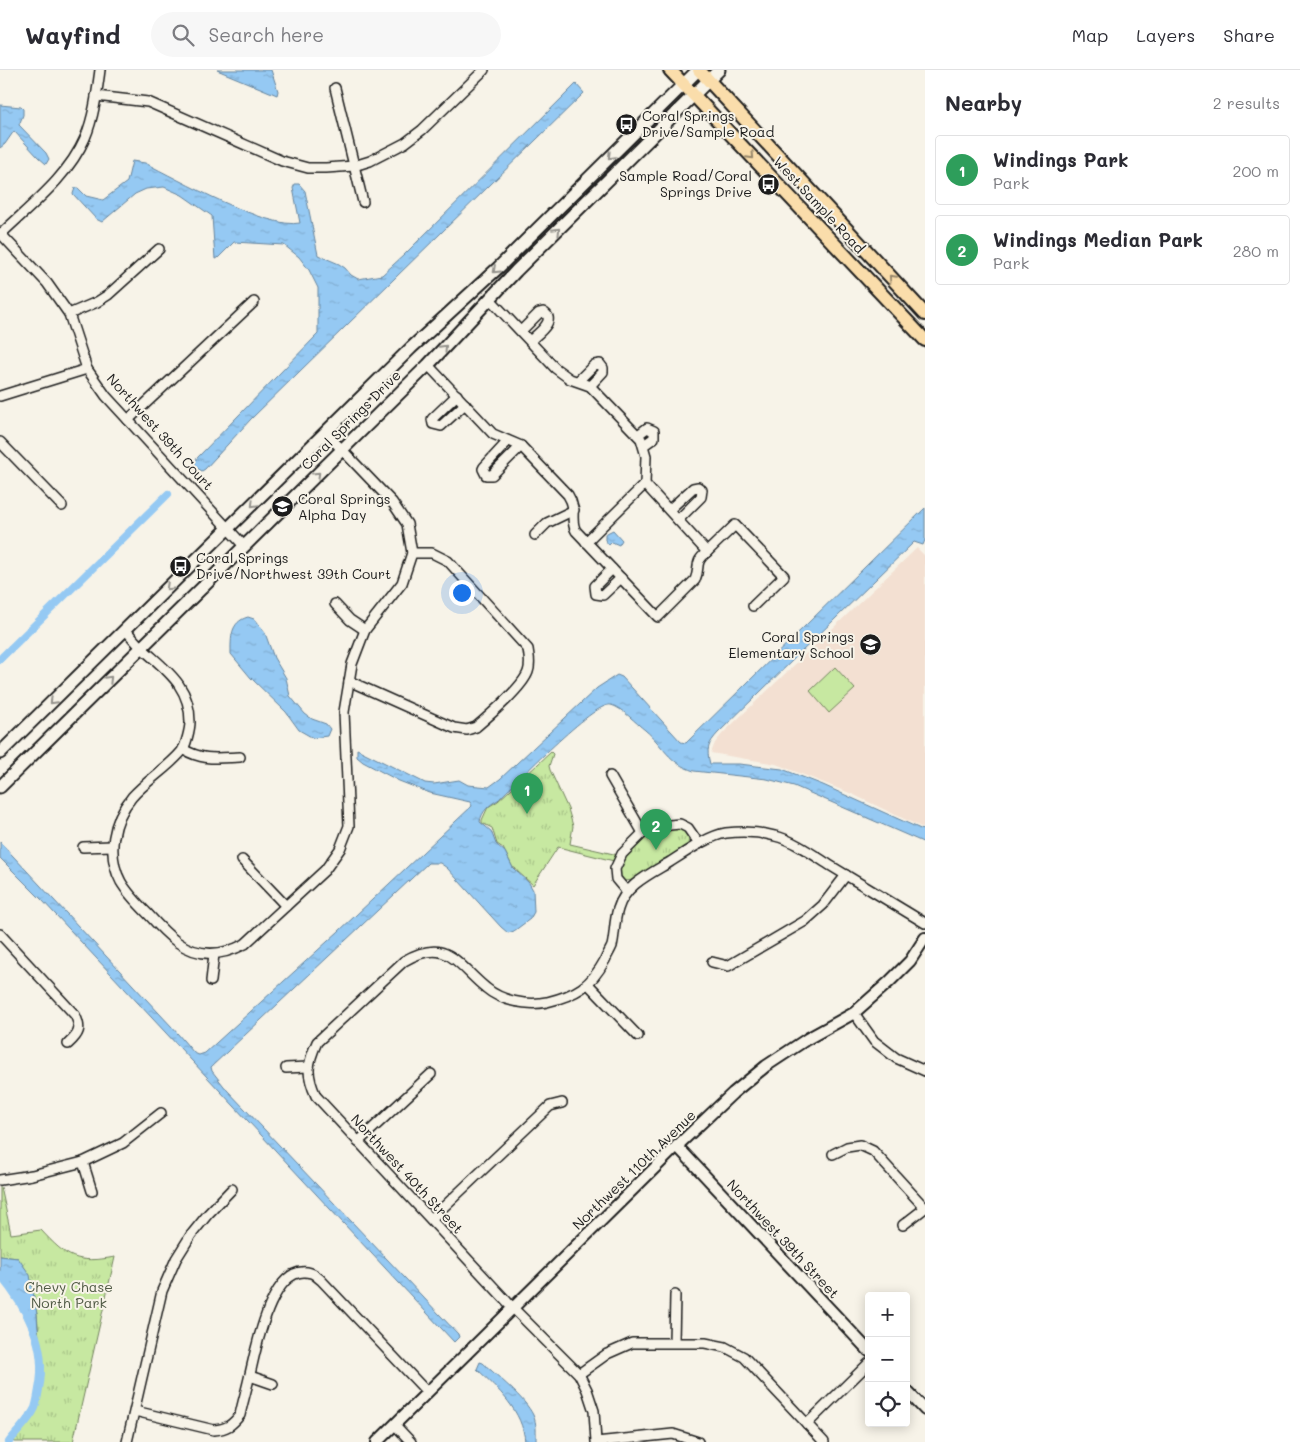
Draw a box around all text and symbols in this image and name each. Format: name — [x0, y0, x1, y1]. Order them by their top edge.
search box — [151, 12, 501, 57]
text: Wayfind — [25, 19, 121, 50]
icon: search — [169, 21, 197, 49]
text: Search here — [209, 22, 324, 47]
text: Map — [1072, 23, 1108, 47]
text: Layers — [1136, 23, 1195, 47]
text: Share — [1223, 23, 1275, 47]
text: Nearby — [945, 89, 1022, 116]
text: 2 results — [1213, 92, 1280, 113]
place label: Coral Springs Drive/Sample Road — [642, 106, 774, 141]
bus stop icon: Coral Springs Drive/Sample Road — [614, 112, 638, 136]
text: Windings Park — [993, 147, 1128, 172]
one-way arrow — [608, 150, 617, 159]
one-way arrow — [745, 150, 754, 159]
street label: West Sample Road — [769, 152, 869, 257]
text: 1 — [958, 160, 966, 181]
text: 200 m — [1232, 160, 1279, 181]
place label: Sample Road/Coral Springs Drive — [619, 166, 752, 201]
bus stop icon: Sample Road/Coral Springs Drive — [756, 172, 780, 196]
text: Park — [993, 172, 1029, 193]
text: Windings Median Park — [993, 227, 1203, 252]
one-way arrow — [551, 228, 560, 237]
text: 2 — [958, 240, 966, 261]
text: 280 m — [1233, 240, 1279, 261]
text: Park — [993, 252, 1029, 273]
one-way arrow — [493, 264, 502, 273]
one-way arrow — [889, 275, 898, 284]
one-way arrow — [438, 344, 447, 353]
street label: Coral Springs Drive — [297, 366, 405, 474]
street label: Northwest 39th Court — [103, 369, 218, 494]
one-way arrow — [311, 472, 320, 481]
place label: Coral Springs Alpha Day — [298, 489, 391, 524]
school or university icon: Coral Springs Alpha Day — [270, 495, 294, 519]
one-way arrow — [251, 498, 260, 507]
place label: Coral Springs Drive/Northwest 39th Court — [196, 548, 391, 583]
bus stop icon: Coral Springs Drive/Northwest 39th Court — [168, 554, 192, 578]
your location — [449, 580, 475, 606]
one-way arrow — [166, 581, 175, 590]
place label: Coral Springs Elementary School — [728, 627, 854, 662]
school or university icon: Coral Springs Elementary School — [858, 633, 882, 657]
one-way arrow — [103, 676, 112, 685]
one-way arrow — [50, 695, 59, 704]
pin: 1 — [511, 773, 543, 814]
pin: 2 — [640, 809, 672, 850]
street label: Northwest 110th Avenue — [568, 1106, 700, 1234]
street label: Northwest 40th Street — [347, 1110, 468, 1237]
street label: Northwest 39th Street — [723, 1175, 844, 1302]
park label: Chevy Chase North Park — [25, 1277, 113, 1312]
map controls — [865, 1292, 910, 1427]
button: + — [865, 1292, 910, 1337]
button: − — [865, 1337, 910, 1382]
button: locate — [865, 1382, 910, 1427]

